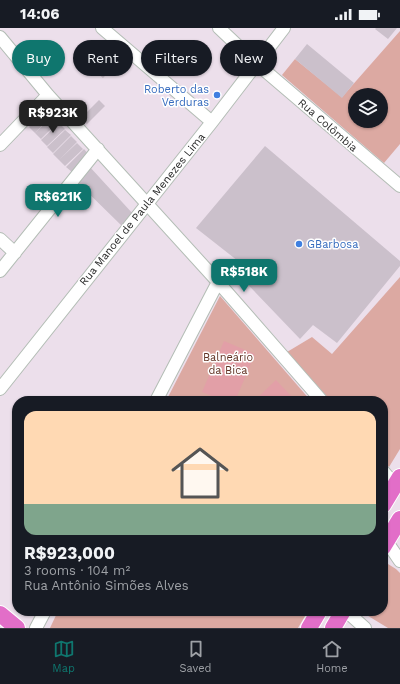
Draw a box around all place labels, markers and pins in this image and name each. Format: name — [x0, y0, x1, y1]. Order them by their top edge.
place label: Roberto das Verduras — [144, 83, 209, 109]
marker: Roberto das Verduras — [212, 90, 222, 100]
pin: R$923K — [20, 100, 86, 134]
pin: R$621K — [25, 184, 91, 218]
place label: GBarbosa — [307, 238, 358, 251]
marker: GBarbosa — [294, 239, 304, 249]
pin: R$518K — [211, 259, 277, 293]

